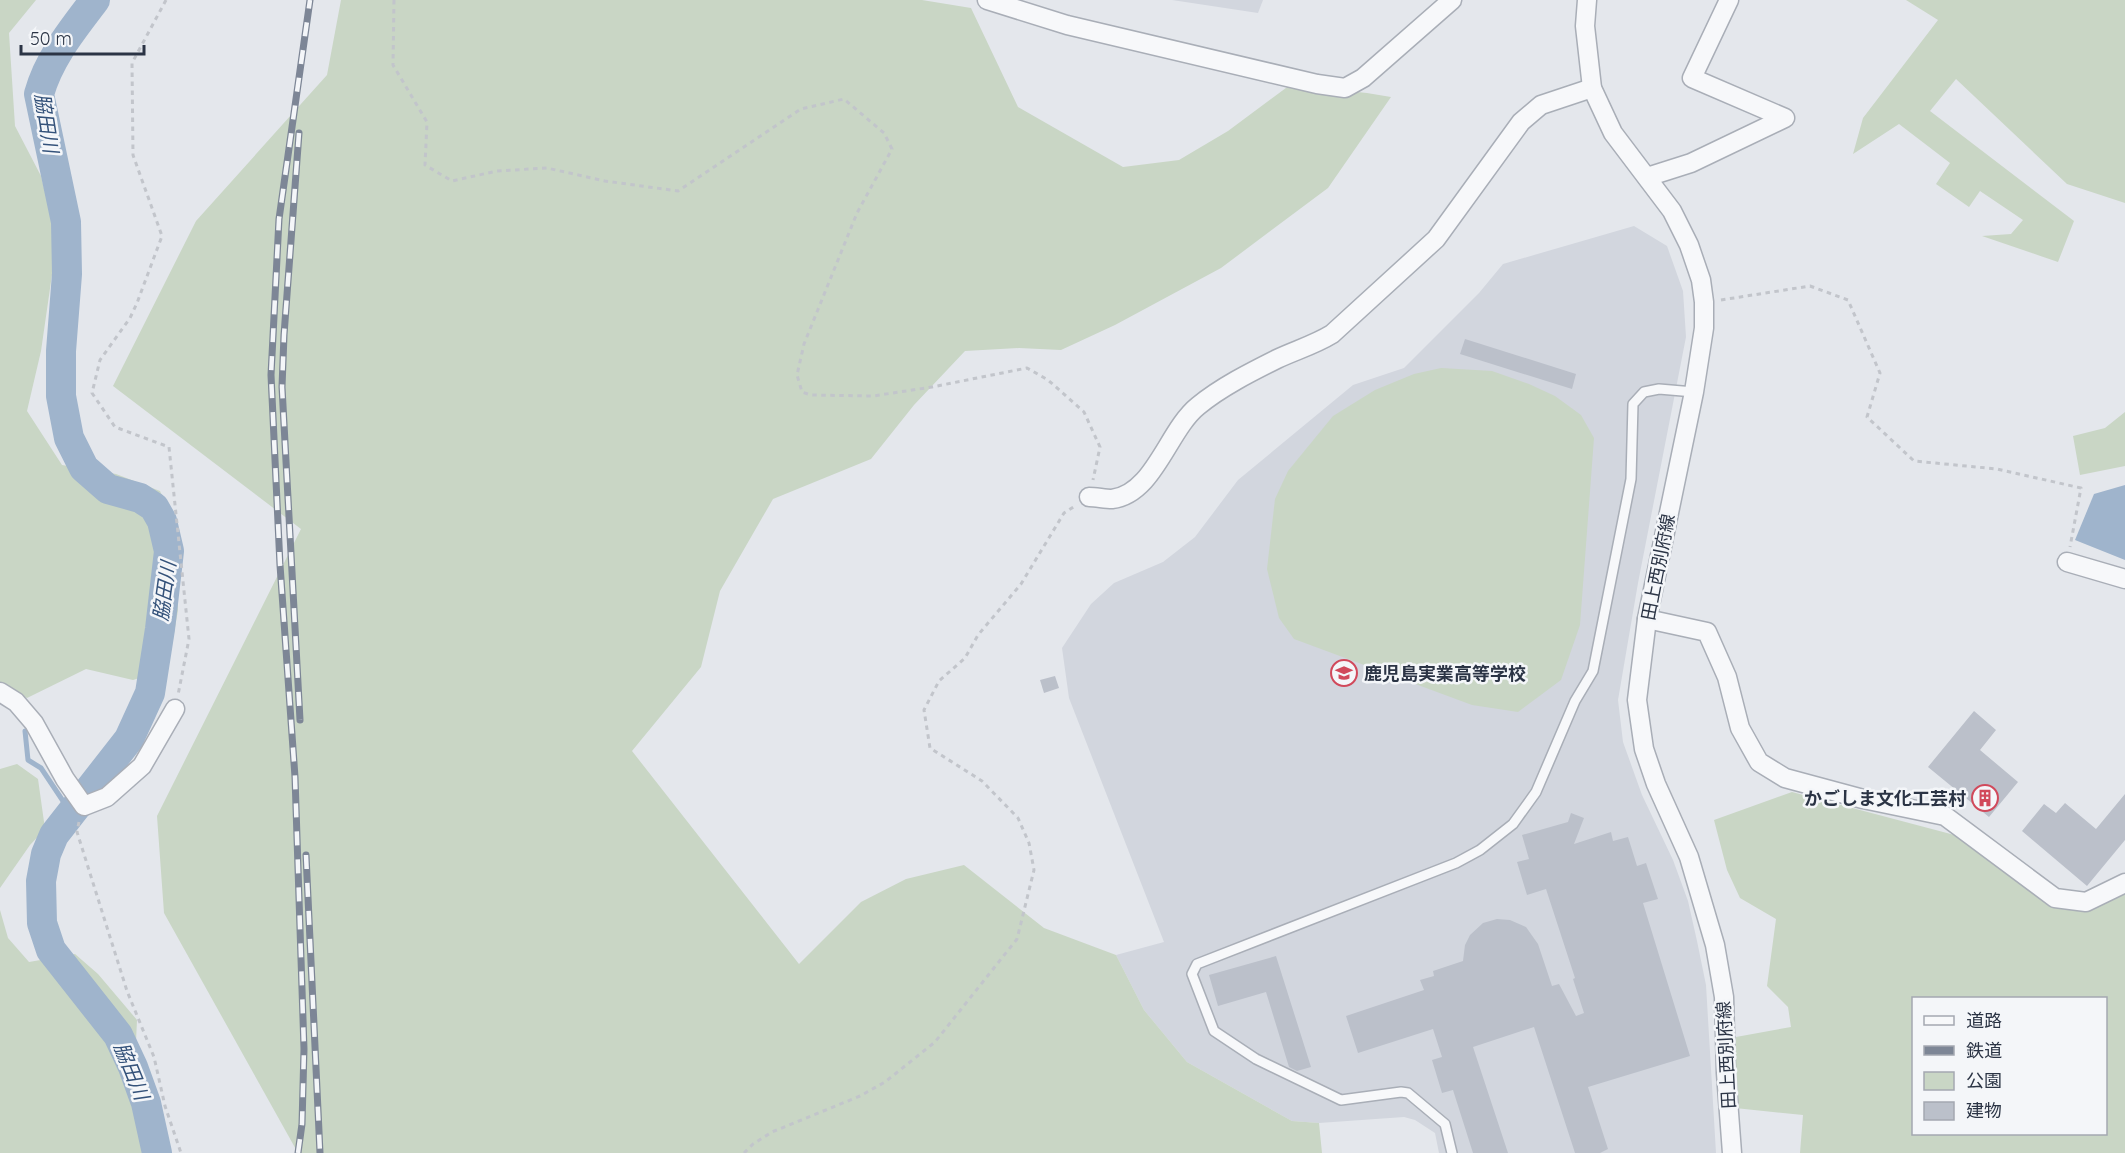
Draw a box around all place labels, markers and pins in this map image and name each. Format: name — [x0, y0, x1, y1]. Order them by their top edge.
school or university icon: 鹿児島実業高等学校 — [1329, 658, 1359, 688]
place label: 鹿児島実業高等学校 — [1364, 662, 1526, 685]
building icon: かごしま文化工芸村 — [1970, 783, 2000, 813]
place label: かごしま文化工芸村 — [1804, 787, 1966, 810]

